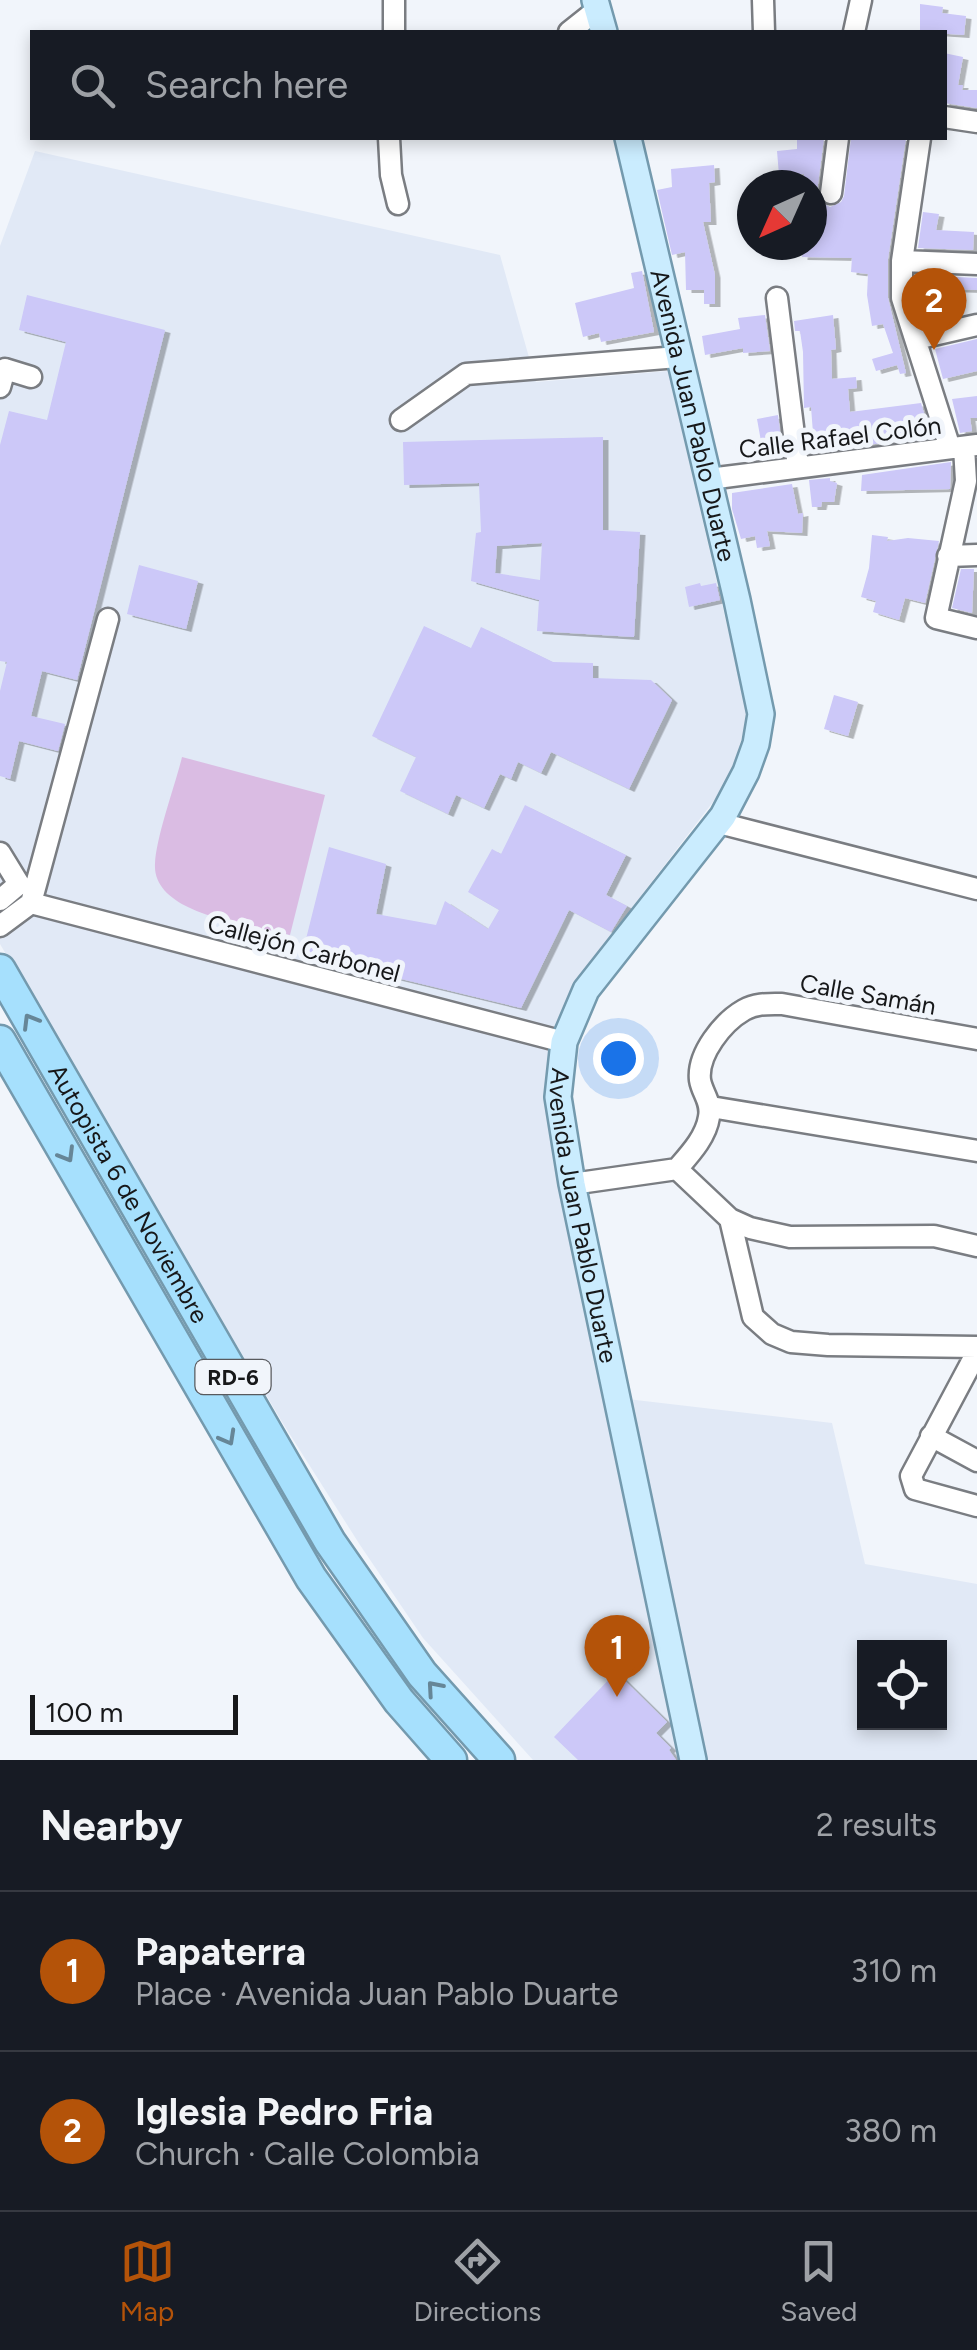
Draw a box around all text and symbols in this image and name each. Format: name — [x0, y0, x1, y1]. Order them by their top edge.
search box — [30, 30, 947, 140]
icon: search — [65, 58, 120, 113]
text: Search here — [145, 62, 348, 108]
north arrow — [737, 170, 827, 260]
street label: Avenida Juan Pablo Duarte — [644, 266, 742, 565]
pin: 2 — [902, 268, 966, 350]
street label: Calle Rafael Colón — [737, 410, 943, 464]
street label: Callejón Carbonel — [204, 908, 404, 988]
street label: Calle Samán — [798, 967, 938, 1021]
one-way arrow — [23, 1014, 42, 1032]
your location — [593, 1033, 644, 1084]
street label: Autopista 6 de Noviembre — [42, 1059, 215, 1328]
street label: Avenida Juan Pablo Duarte — [543, 1067, 624, 1366]
one-way arrow — [55, 1144, 75, 1162]
road number: RD-6 — [196, 1360, 270, 1394]
one-way arrow — [216, 1427, 236, 1445]
pin: 1 — [584, 1614, 650, 1697]
map controls — [857, 1640, 947, 1730]
button: locate — [857, 1640, 947, 1730]
one-way arrow — [428, 1681, 446, 1699]
scale bar — [30, 1690, 238, 1734]
text: 100 m — [45, 1695, 123, 1729]
text: Nearby — [40, 1800, 182, 1851]
text: 2 results — [816, 1806, 937, 1844]
text: Papaterra — [135, 1929, 306, 1975]
text: 1 — [66, 1952, 79, 1990]
text: 310 m — [851, 1952, 937, 1990]
text: Place · Avenida Juan Pablo Duarte — [135, 1975, 619, 2013]
text: Iglesia Pedro Fria — [135, 2089, 433, 2135]
text: 2 — [63, 2112, 82, 2150]
text: 380 m — [844, 2112, 937, 2150]
text: Church · Calle Colombia — [135, 2135, 480, 2173]
tab: Map — [120, 2234, 175, 2328]
tab: Directions — [414, 2234, 541, 2328]
tab: Saved — [780, 2234, 857, 2328]

